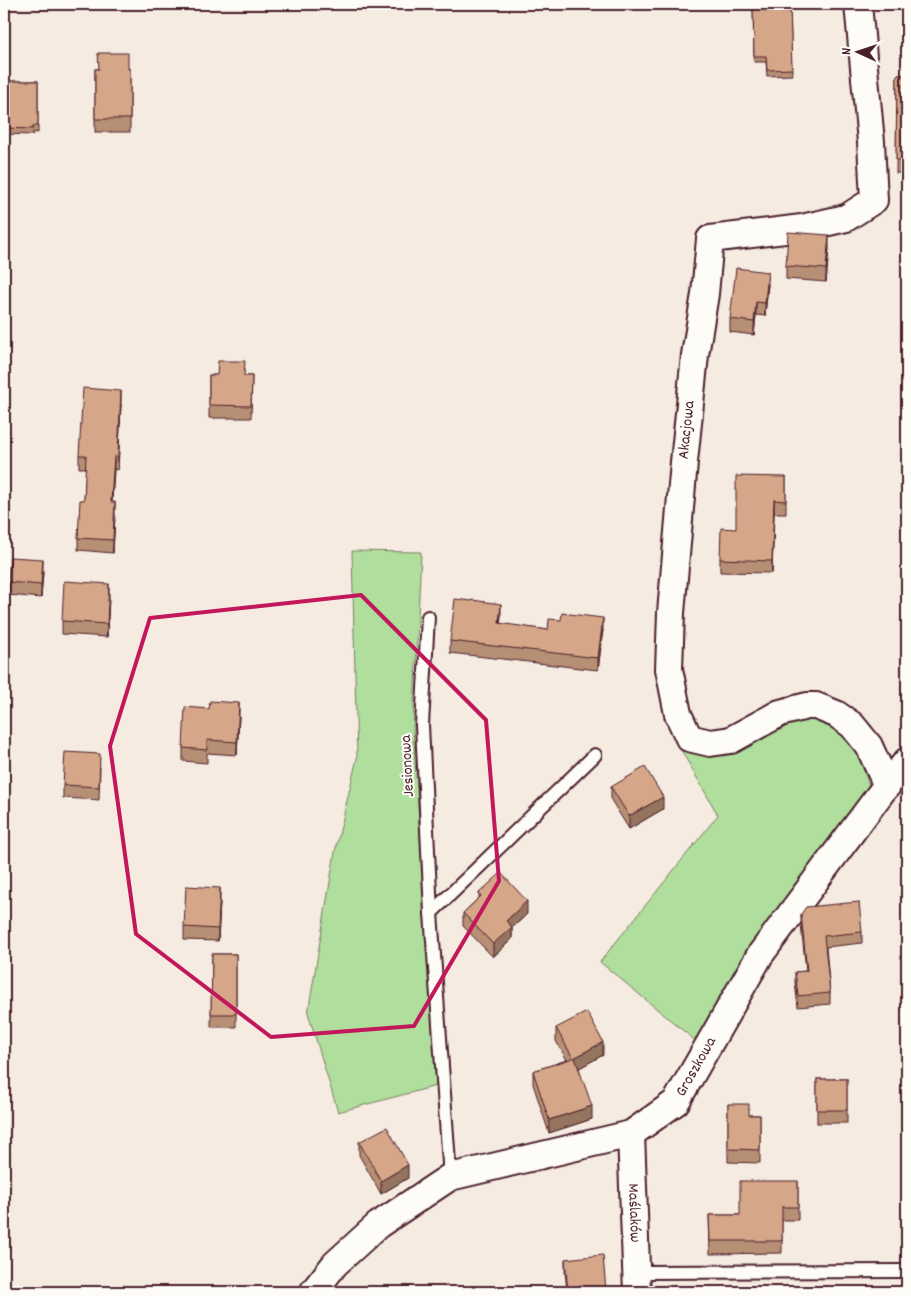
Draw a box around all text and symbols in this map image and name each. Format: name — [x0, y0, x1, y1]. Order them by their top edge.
north arrow — [834, 28, 884, 78]
text: N — [837, 47, 857, 55]
street label: Akacjowa — [673, 399, 702, 460]
street label: Jesionowa — [395, 734, 421, 798]
street label: Groszkowa — [670, 1032, 723, 1101]
street label: Maślaków — [621, 1183, 647, 1243]

